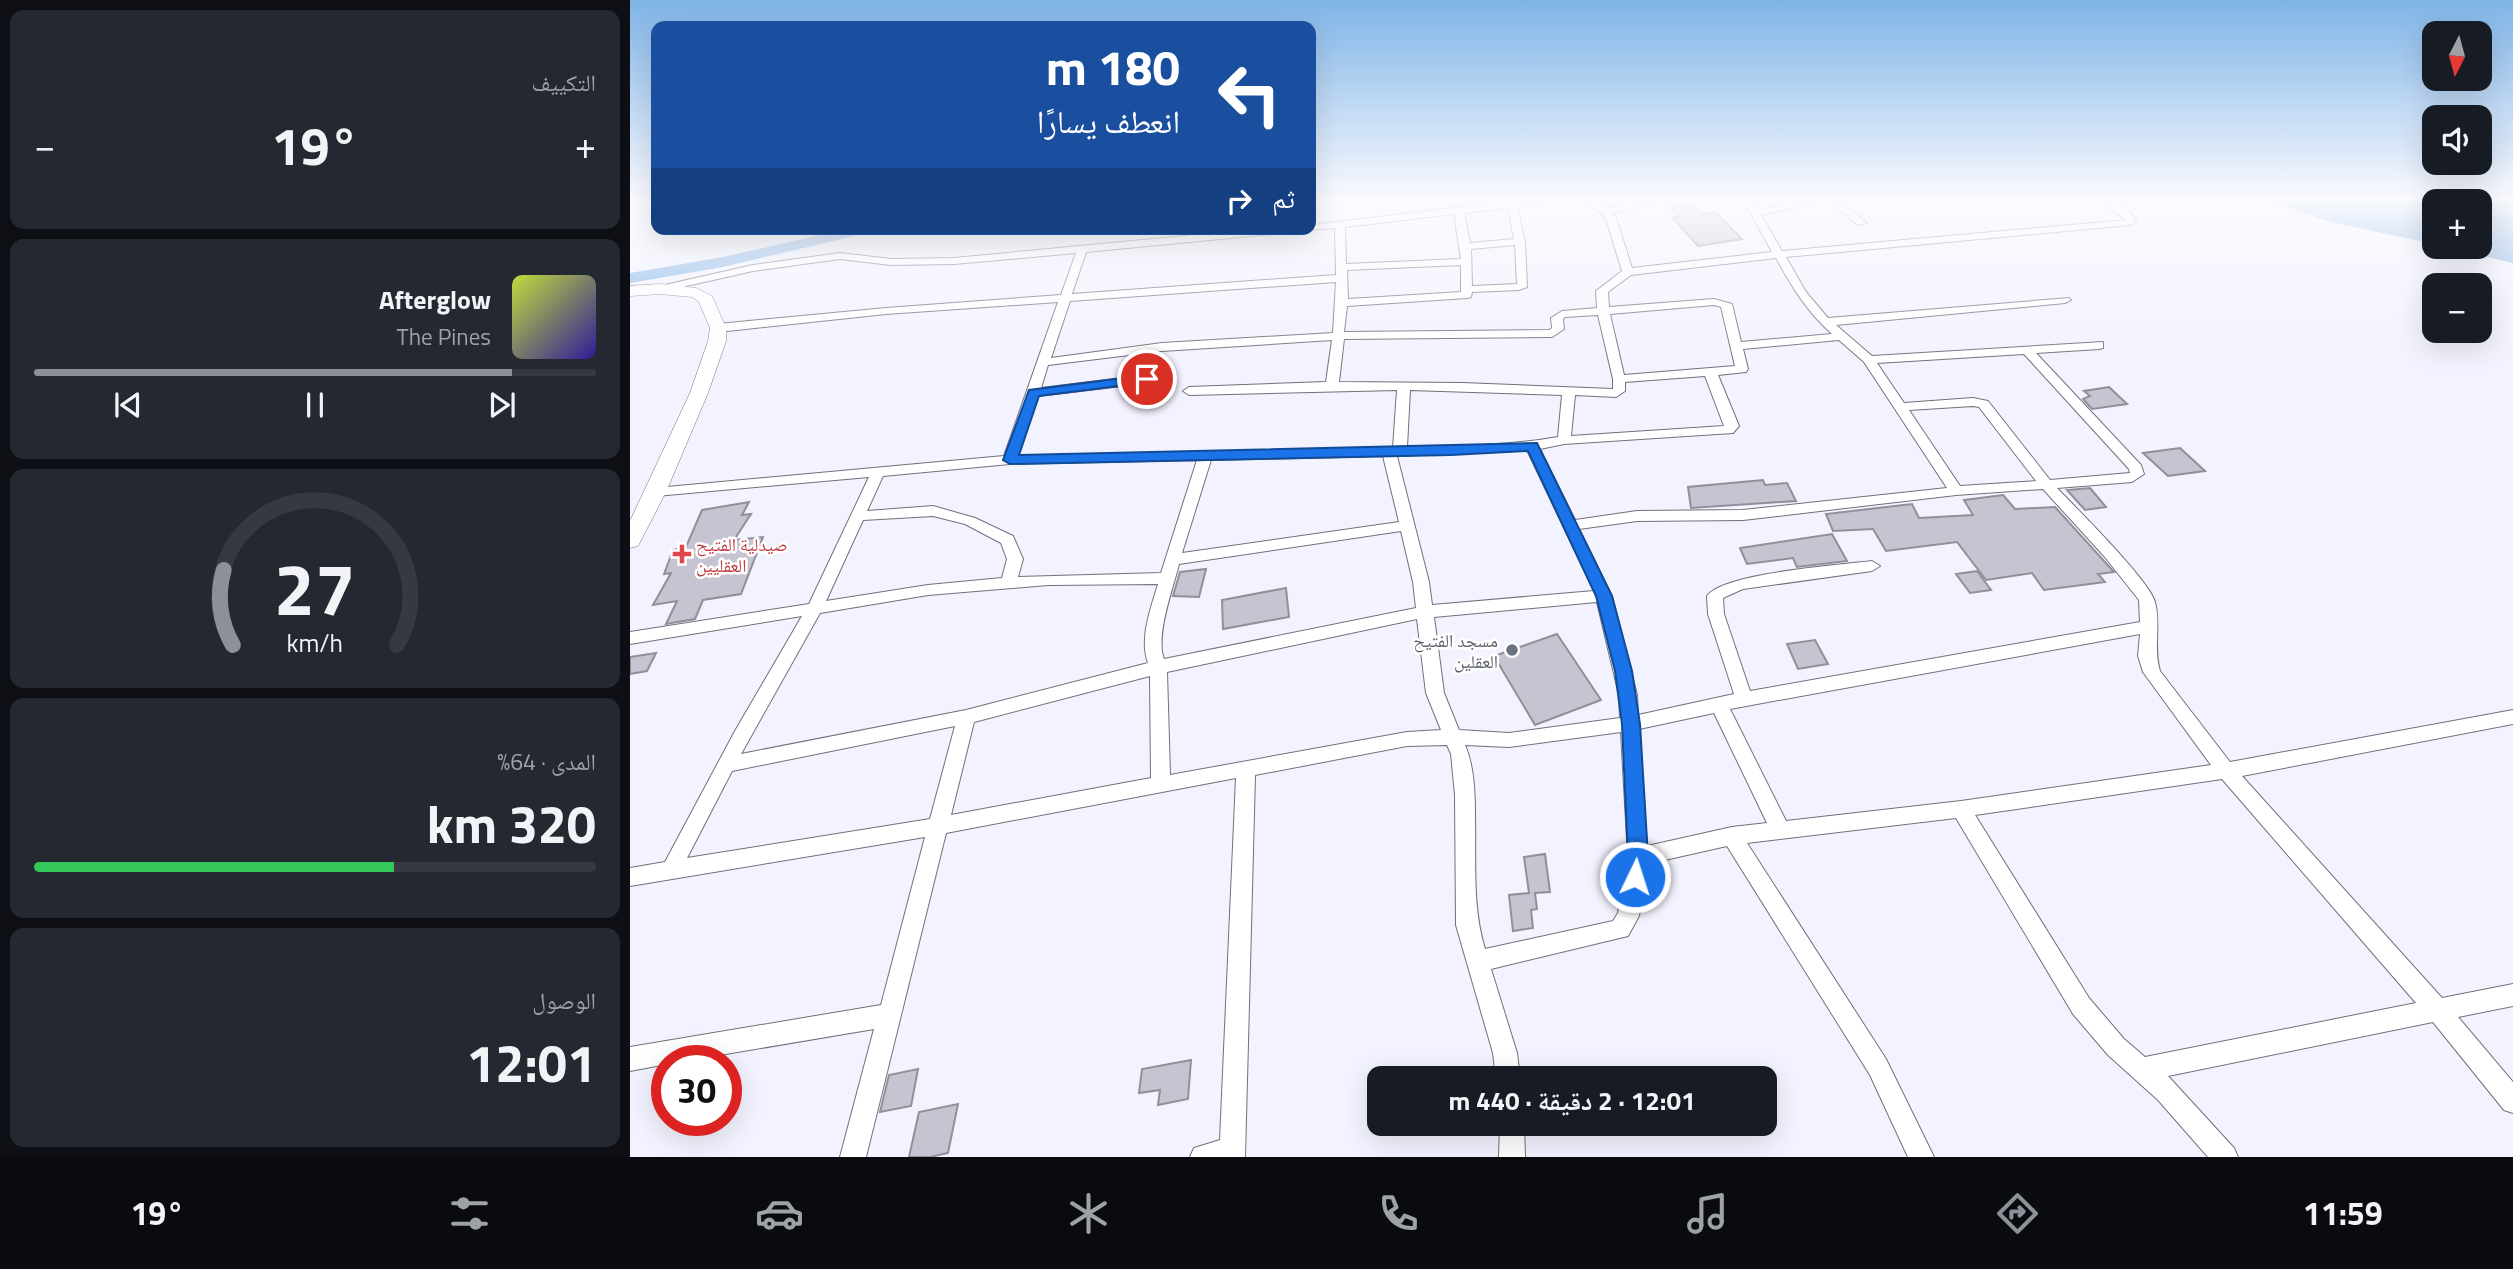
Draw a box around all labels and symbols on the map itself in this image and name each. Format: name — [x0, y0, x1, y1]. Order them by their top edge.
north arrow — [2422, 21, 2492, 91]
pin — [1117, 349, 1177, 409]
place label: صيدلية الفتيح العقليين — [696, 531, 788, 579]
marker: صيدلية الفتيح العقليين — [674, 546, 690, 562]
place label: مسجد الفتيح العقلين — [1413, 627, 1498, 675]
marker: مسجد الفتيح العقلين — [1504, 642, 1520, 658]
position arrow — [1598, 840, 1672, 914]
speed limit sign: 30 — [651, 1045, 742, 1136]

